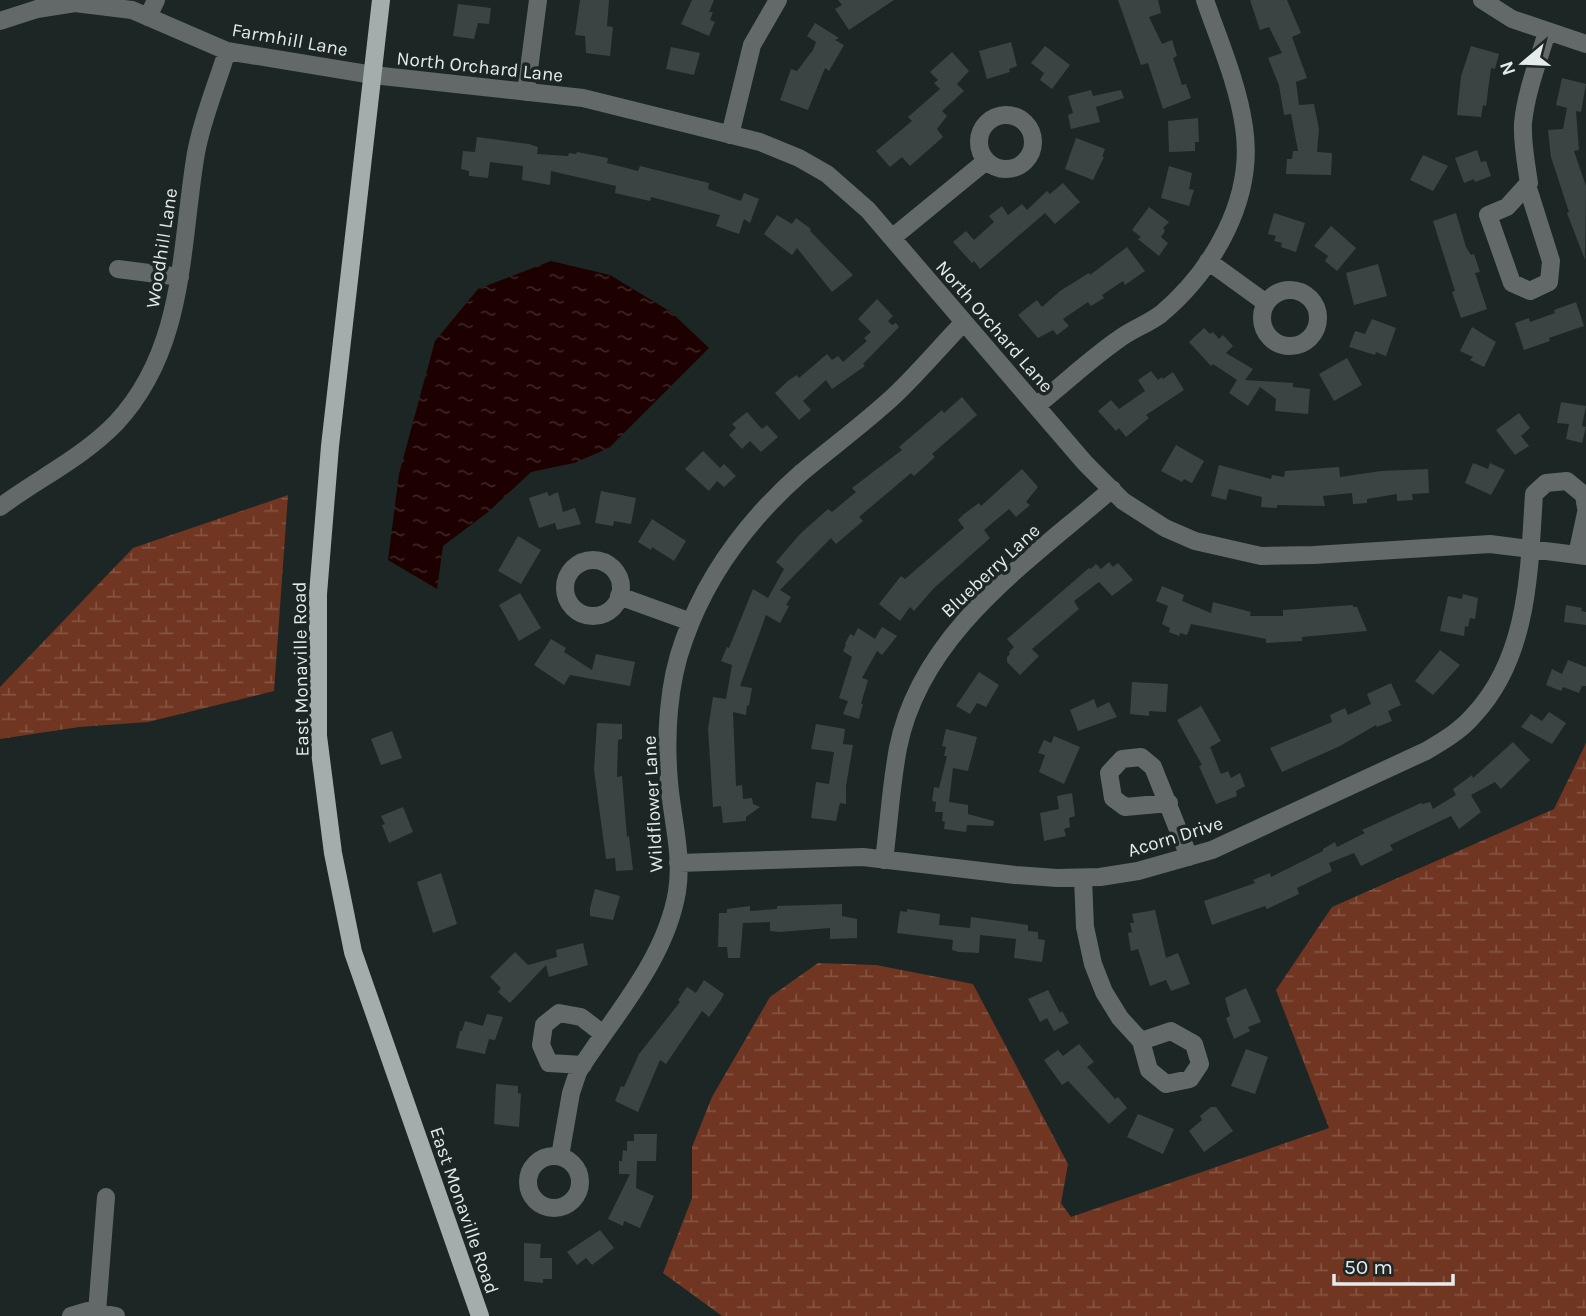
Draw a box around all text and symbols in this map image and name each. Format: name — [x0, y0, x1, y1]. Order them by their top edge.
street label: Farmhill Lane — [230, 19, 350, 61]
north arrow — [1488, 28, 1558, 98]
street label: North Orchard Lane — [395, 47, 564, 87]
text: N — [1495, 58, 1520, 78]
street label: Woodhill Lane — [142, 187, 182, 310]
street label: North Orchard Lane — [931, 256, 1057, 397]
street label: Blueberry Lane — [937, 519, 1045, 622]
street label: East Monaville Road — [288, 581, 314, 757]
street label: Wildflower Lane — [638, 735, 668, 873]
street label: Acorn Drive — [1125, 812, 1226, 862]
street label: East Monaville Road — [425, 1124, 503, 1297]
scale bar — [1334, 1242, 1453, 1286]
text: 50 m — [1344, 1255, 1393, 1279]

